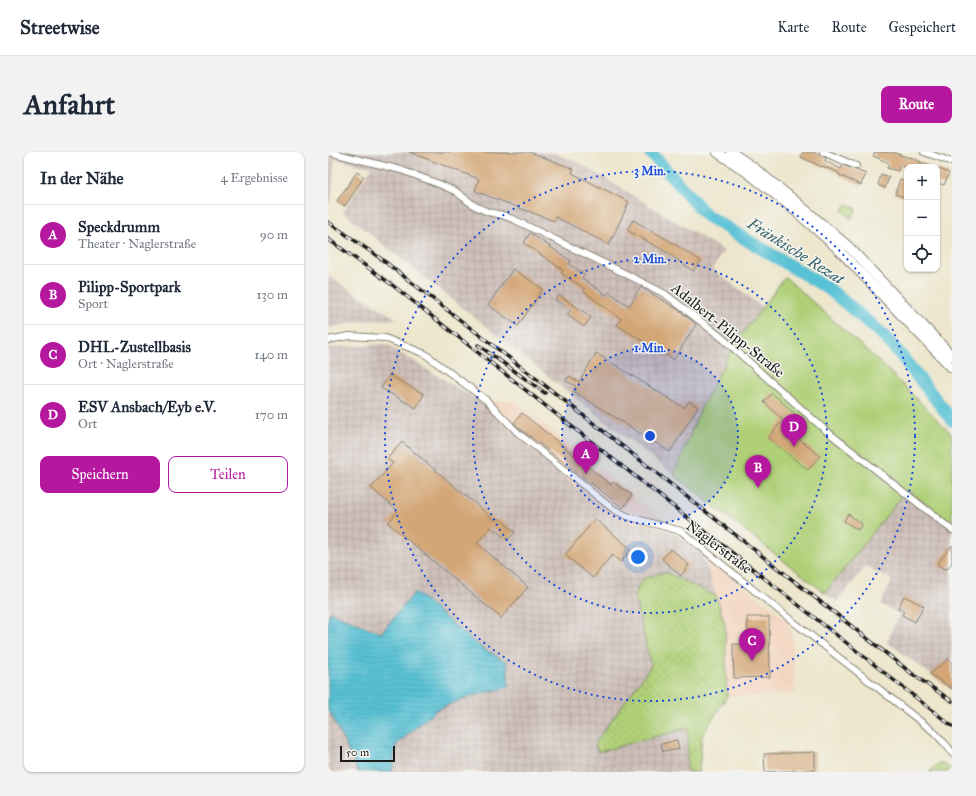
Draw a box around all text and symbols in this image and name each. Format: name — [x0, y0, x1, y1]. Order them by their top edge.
text: Streetwise — [20, 16, 100, 39]
text: Karte — [777, 19, 809, 36]
text: Route — [831, 19, 867, 36]
text: Gespeichert — [889, 19, 956, 36]
button: Route — [881, 86, 952, 123]
text: Anfahrt — [24, 87, 115, 122]
text: 3 Min. — [634, 164, 667, 179]
map controls — [904, 164, 940, 272]
button: + — [904, 164, 940, 200]
text: In der Nähe — [40, 168, 124, 189]
text: 4 Ergebnisse — [221, 170, 288, 186]
button: − — [904, 200, 940, 236]
water label: Fränkische Rezat — [743, 213, 849, 289]
text: Speckdrumm — [78, 218, 160, 236]
text: A — [49, 227, 57, 243]
text: 90 m — [260, 227, 288, 243]
text: Theater · Naglerstraße — [78, 236, 196, 252]
button: locate — [904, 236, 940, 272]
text: 2 Min. — [633, 252, 667, 266]
text: Pilipp-Sportpark — [78, 278, 181, 296]
street label: Adalbert-Pilipp-Straße — [667, 278, 788, 381]
text: B — [49, 287, 57, 303]
text: 130 m — [256, 287, 288, 303]
text: Sport — [78, 296, 108, 312]
text: DHL-Zustellbasis — [78, 338, 191, 356]
text: 1 Min. — [634, 341, 666, 355]
text: C — [49, 347, 57, 363]
text: 140 m — [254, 347, 288, 363]
text: Ort · Naglerstraße — [78, 356, 174, 372]
text: ESV Ansbach/Eyb e.V. — [78, 398, 216, 416]
text: D — [48, 407, 58, 423]
text: 170 m — [255, 407, 288, 423]
pin: D — [781, 414, 807, 447]
text: Ort — [78, 416, 97, 432]
centre of rings — [643, 429, 657, 443]
pin: A — [573, 441, 599, 474]
pin: B — [745, 455, 771, 488]
button: Speichern — [40, 456, 160, 493]
button: Teilen — [168, 456, 288, 493]
street label: Naglerstraße — [682, 516, 756, 578]
your location — [628, 547, 648, 567]
pin: C — [739, 628, 765, 661]
scale bar — [340, 744, 395, 763]
text: 50 m — [346, 746, 369, 759]

